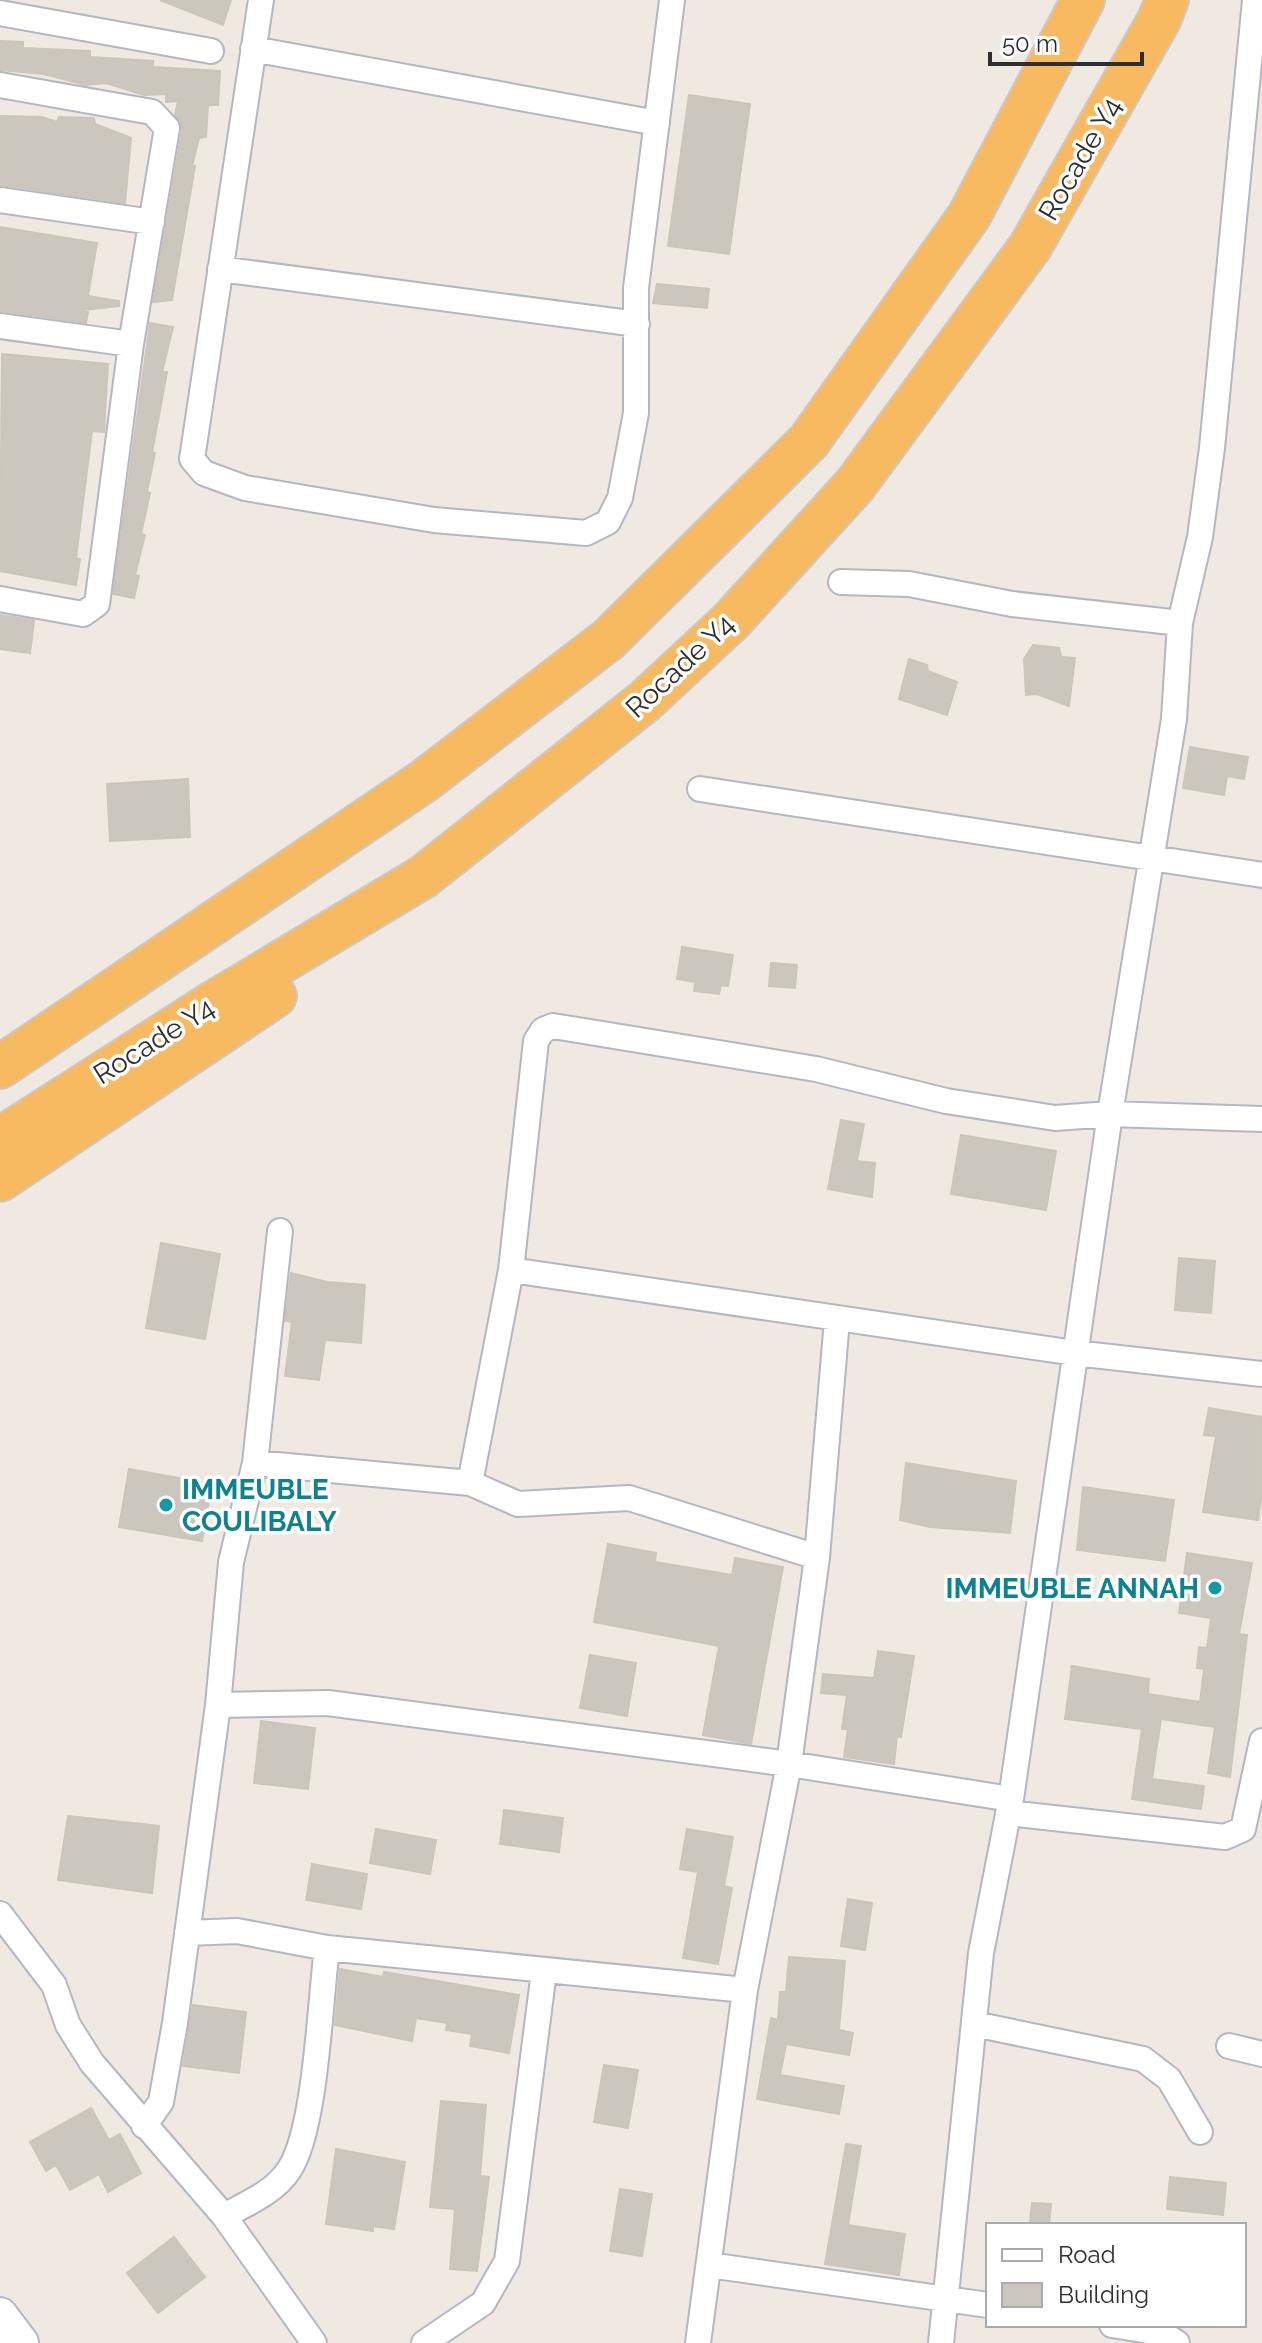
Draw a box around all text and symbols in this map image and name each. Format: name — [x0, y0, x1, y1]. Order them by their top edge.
scale bar — [990, 16, 1142, 66]
text: 50 m — [1002, 29, 1058, 58]
street label: Rocade Y4 — [1032, 92, 1128, 226]
street label: Rocade Y4 — [619, 607, 741, 725]
street label: Rocade Y4 — [87, 991, 221, 1091]
place label: IMMEUBLE COULIBALY — [182, 1473, 337, 1538]
marker: IMMEUBLE COULIBALY — [157, 1496, 175, 1514]
place label: IMMEUBLE ANNAH — [945, 1572, 1199, 1605]
marker: IMMEUBLE ANNAH — [1206, 1579, 1224, 1597]
legend — [986, 2223, 1246, 2327]
text: Road — [1058, 2240, 1116, 2269]
text: Building — [1058, 2280, 1149, 2309]

